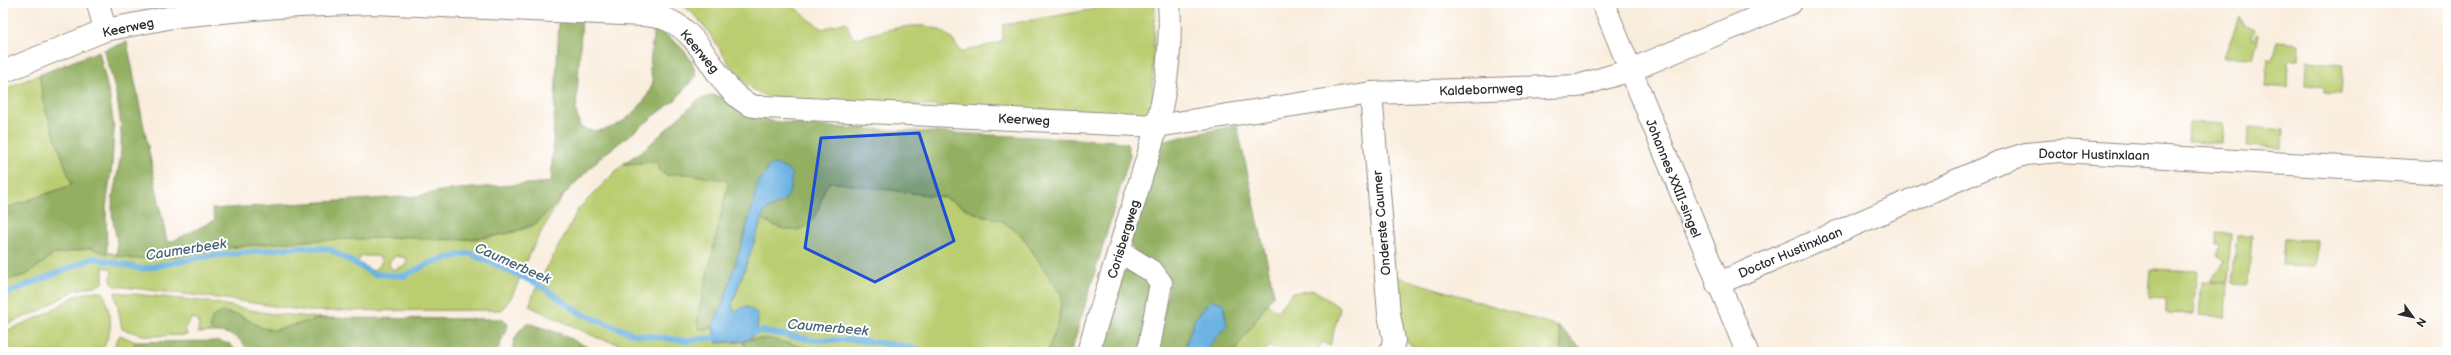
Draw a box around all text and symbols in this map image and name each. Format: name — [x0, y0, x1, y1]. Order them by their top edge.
street label: Keerweg — [101, 15, 155, 41]
street label: Keerweg — [676, 27, 722, 77]
street label: Kaldebornweg — [1439, 81, 1523, 99]
street label: Keerweg — [997, 111, 1050, 129]
street label: Johannes XXIII-singel — [1642, 117, 1704, 240]
street label: Doctor Hustinxlaan — [2038, 146, 2150, 164]
street label: Onderste Caumer — [1369, 169, 1395, 276]
street label: Corisbergweg — [1104, 198, 1144, 281]
street label: Doctor Hustinxlaan — [1736, 224, 1845, 282]
water label: Caumerbeek — [145, 235, 229, 264]
water label: Caumerbeek — [472, 239, 555, 288]
north arrow — [2393, 297, 2433, 337]
water label: Caumerbeek — [787, 315, 870, 340]
text: N — [2413, 315, 2429, 329]

